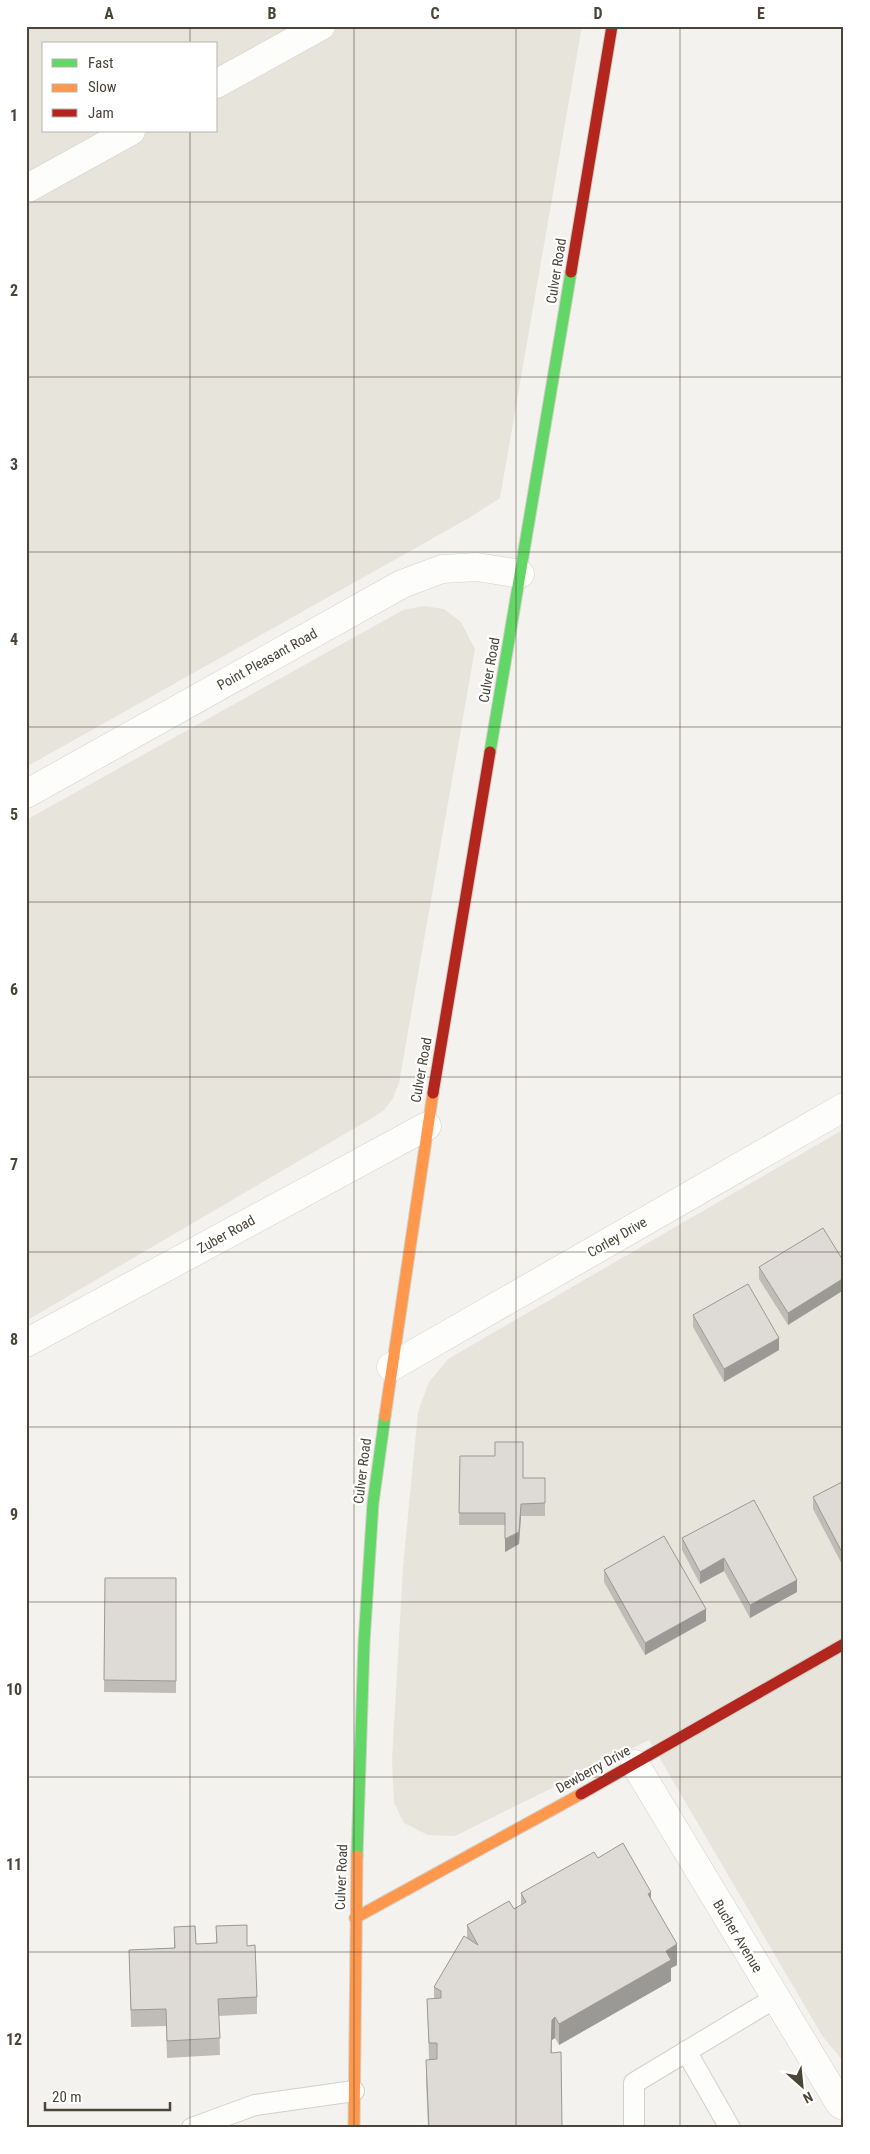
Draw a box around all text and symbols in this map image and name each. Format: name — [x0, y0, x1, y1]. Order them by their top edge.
text: A — [104, 4, 114, 23]
text: B — [268, 4, 277, 23]
text: C — [430, 4, 440, 23]
text: D — [593, 4, 603, 23]
text: E — [757, 4, 765, 23]
legend — [42, 42, 218, 132]
text: Fast — [88, 54, 113, 72]
text: Slow — [88, 78, 117, 96]
text: Jam — [88, 104, 114, 122]
text: 1 — [10, 106, 18, 125]
street label: Culver Road — [543, 237, 569, 305]
text: 2 — [10, 281, 18, 300]
text: 3 — [10, 455, 18, 474]
street label: Point Pleasant Road — [214, 625, 320, 693]
text: 4 — [10, 630, 18, 649]
street label: Culver Road — [475, 636, 503, 704]
text: 5 — [10, 805, 18, 824]
text: 6 — [10, 980, 18, 999]
street label: Culver Road — [407, 1036, 435, 1104]
text: 7 — [10, 1155, 18, 1174]
street label: Zuber Road — [195, 1212, 257, 1256]
street label: Corley Drive — [584, 1213, 650, 1260]
text: 8 — [10, 1330, 18, 1349]
street label: Culver Road — [350, 1437, 374, 1505]
text: 9 — [10, 1505, 18, 1524]
text: 10 — [6, 1680, 22, 1699]
street label: Dewberry Drive — [553, 1742, 633, 1796]
street label: Culver Road — [332, 1844, 350, 1910]
text: 11 — [6, 1855, 22, 1874]
street label: Bucher Avenue — [710, 1897, 766, 1976]
text: 12 — [6, 2030, 22, 2049]
north arrow — [778, 2062, 828, 2112]
scale bar — [45, 2079, 170, 2111]
text: 20 m — [52, 2088, 82, 2106]
text: N — [800, 2089, 815, 2107]

